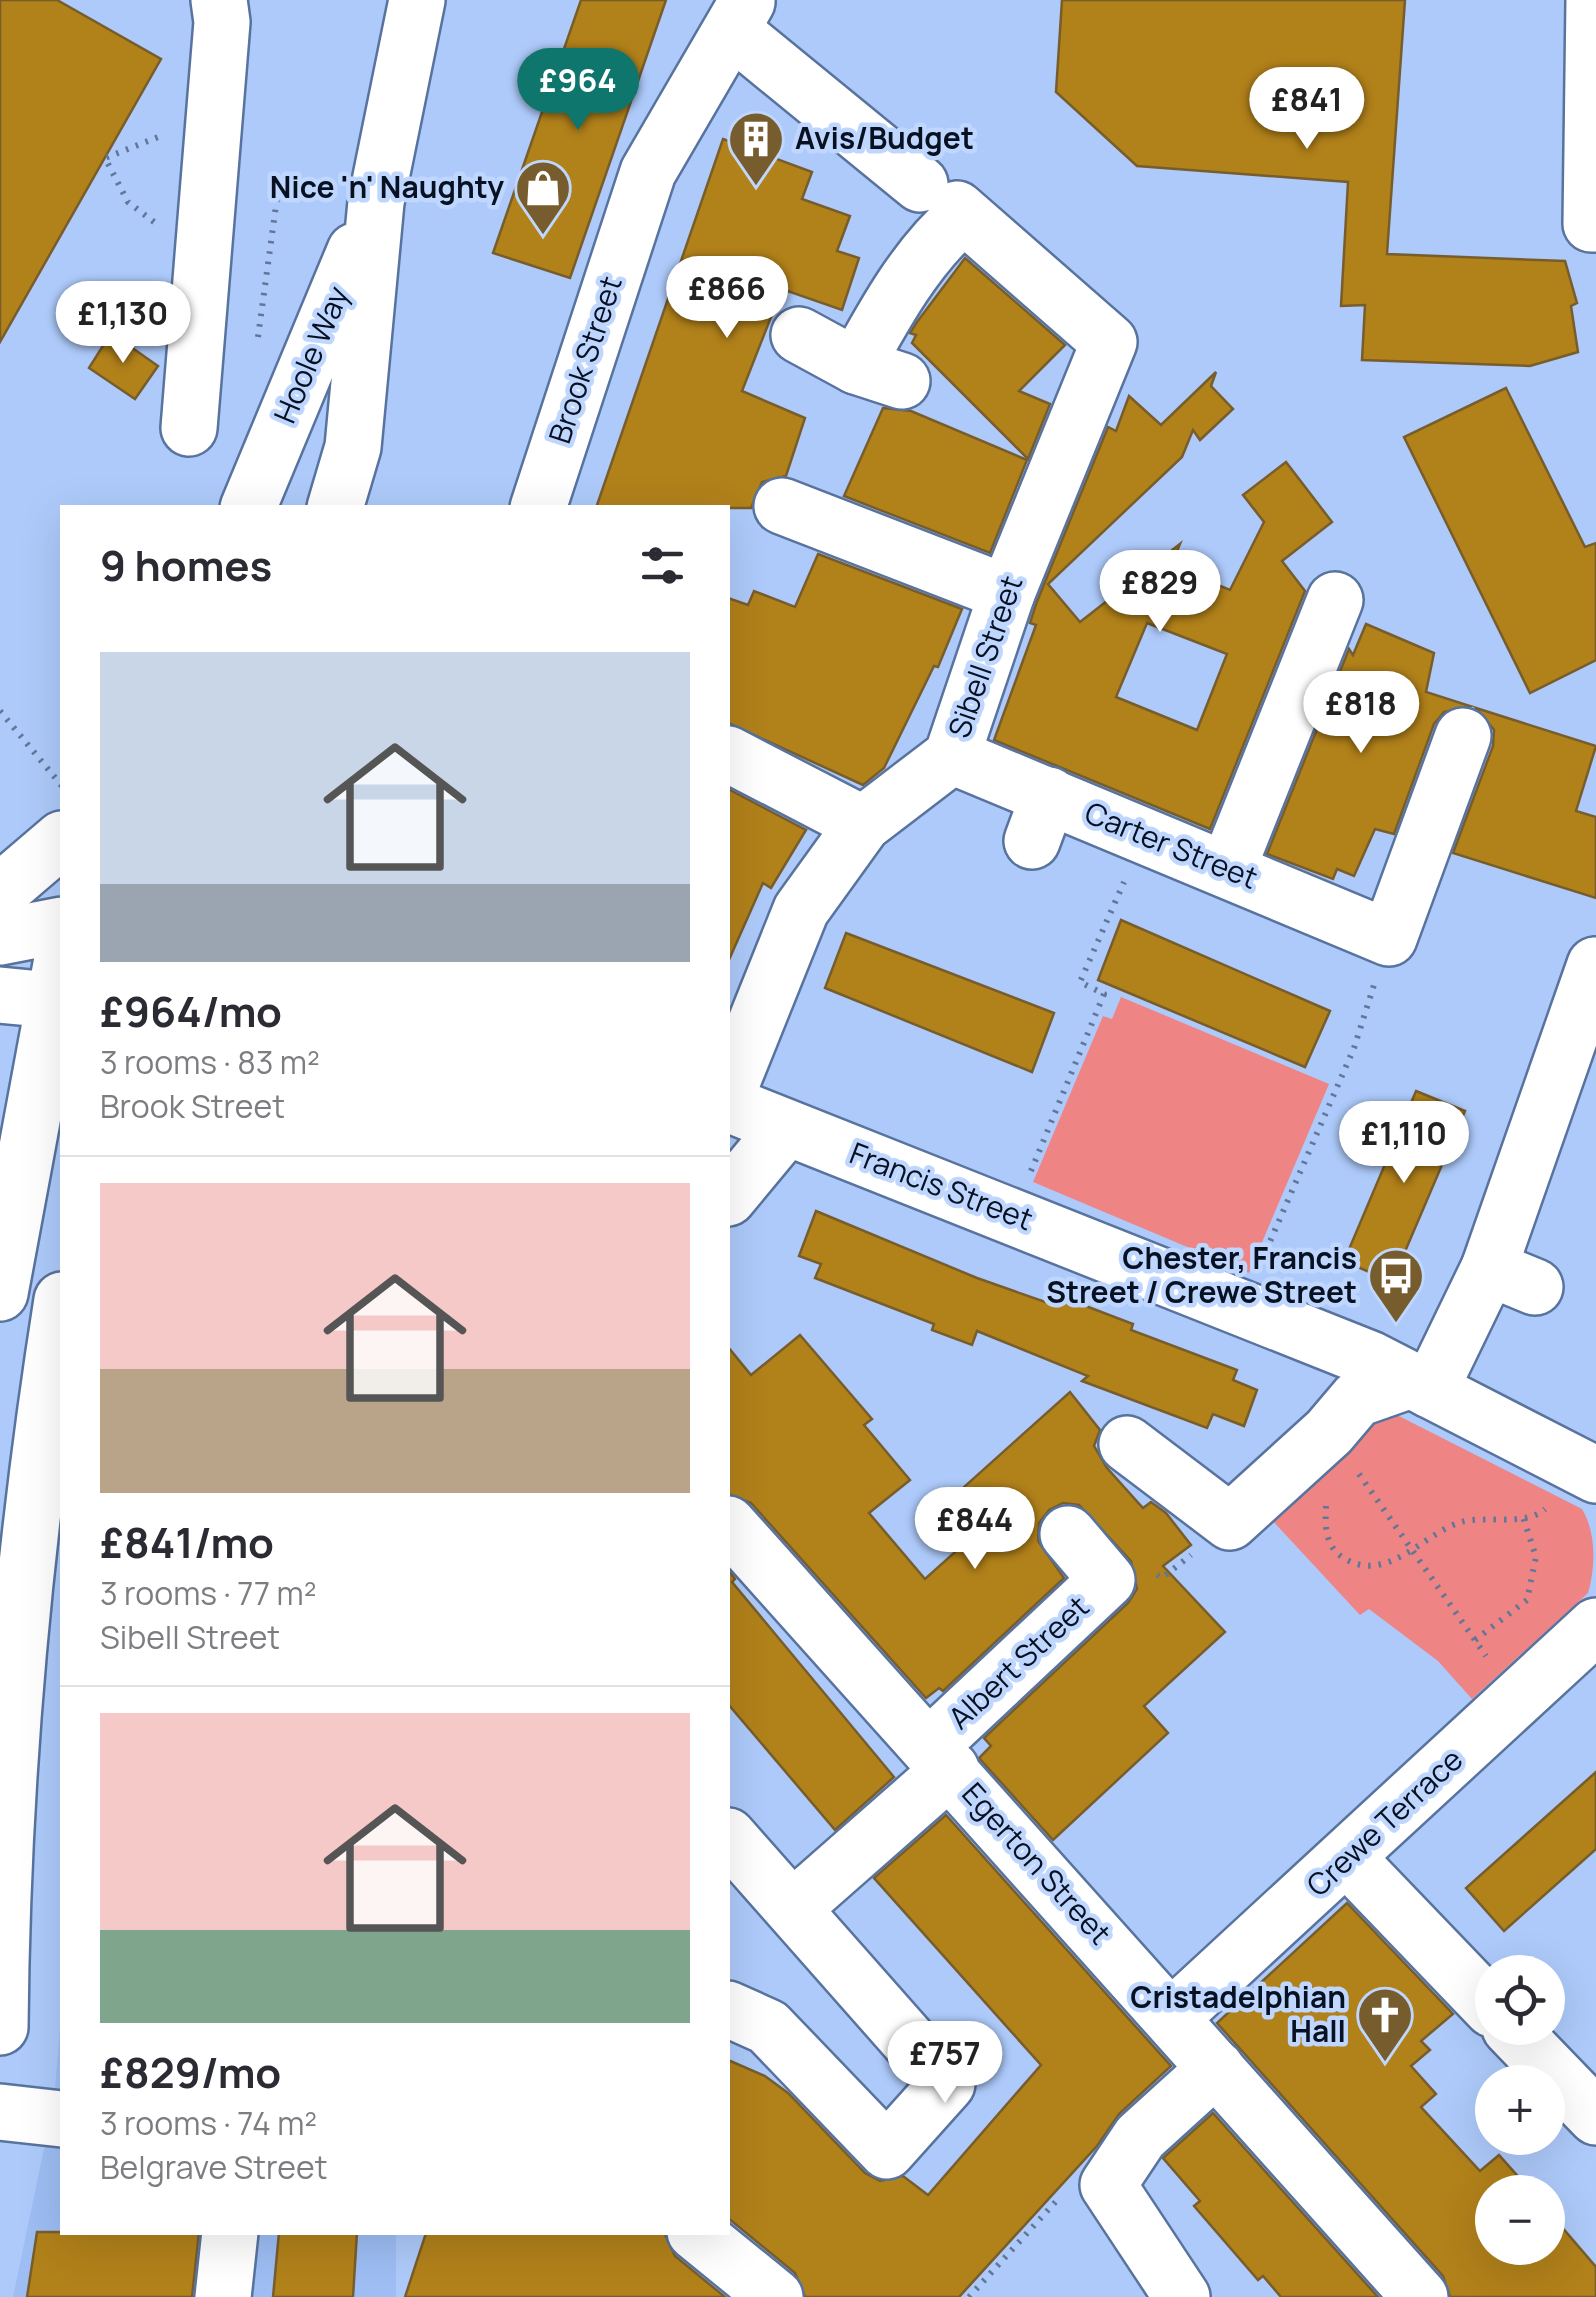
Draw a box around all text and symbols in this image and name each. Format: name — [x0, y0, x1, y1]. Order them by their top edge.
pin: £964 — [519, 48, 637, 133]
text: £964 — [539, 58, 617, 102]
pin: £841 — [1248, 67, 1366, 152]
text: £841 — [1271, 77, 1343, 121]
building icon: Avis/Budget — [726, 109, 786, 188]
place label: Avis/Budget — [795, 117, 974, 158]
shop icon: Nice 'n' Naughty — [513, 158, 573, 237]
place label: Nice 'n' Naughty — [270, 166, 504, 207]
pin: £866 — [668, 256, 786, 341]
text: £866 — [688, 266, 766, 310]
street label: Brook Street — [538, 271, 631, 448]
street label: Hoole Way — [263, 280, 358, 429]
pin: £1,130 — [42, 281, 204, 366]
text: £1,130 — [78, 291, 168, 335]
text: 9 homes — [100, 536, 272, 594]
icon: filters — [635, 538, 690, 593]
pin: £829 — [1101, 550, 1219, 635]
text: £829 — [1122, 560, 1198, 604]
street label: Sibell Street — [938, 570, 1031, 743]
pin: £818 — [1302, 671, 1420, 756]
text: £818 — [1325, 681, 1397, 725]
icon: home — [305, 717, 485, 897]
street label: Carter Street — [1079, 791, 1264, 898]
text: £964/mo — [100, 982, 282, 1040]
text: 3 rooms · 83 m² — [100, 1040, 320, 1084]
text: Brook Street — [100, 1084, 285, 1128]
pin: £1,110 — [1323, 1101, 1485, 1186]
text: £1,110 — [1361, 1111, 1447, 1155]
street label: Francis Street — [844, 1132, 1039, 1239]
place label: Chester, Francis Street / Crewe Street — [1046, 1237, 1357, 1312]
bus stop icon: Chester, Francis Street / Crewe Street — [1366, 1246, 1426, 1325]
icon: home — [305, 1248, 485, 1428]
pin: £844 — [916, 1487, 1034, 1572]
text: £844 — [937, 1497, 1013, 1541]
text: £841/mo — [100, 1513, 274, 1571]
text: 3 rooms · 77 m² — [100, 1571, 316, 1615]
street label: Albert Street — [939, 1586, 1097, 1738]
text: Sibell Street — [100, 1615, 280, 1659]
street label: Crewe Terrace — [1297, 1739, 1471, 1905]
street label: Egerton Street — [954, 1773, 1121, 1953]
icon: home — [305, 1778, 485, 1958]
map controls — [1475, 1955, 1565, 2265]
button: locate — [1475, 1955, 1565, 2045]
place label: Cristadelphian Hall — [1130, 1976, 1346, 2051]
church icon: Cristadelphian Hall — [1355, 1985, 1415, 2064]
pin: £757 — [886, 2021, 1004, 2106]
text: £757 — [909, 2031, 981, 2075]
text: £829/mo — [100, 2043, 281, 2101]
button: + — [1475, 2065, 1565, 2155]
text: 3 rooms · 74 m² — [100, 2101, 317, 2145]
text: Belgrave Street — [100, 2145, 327, 2189]
button: − — [1475, 2175, 1565, 2265]

